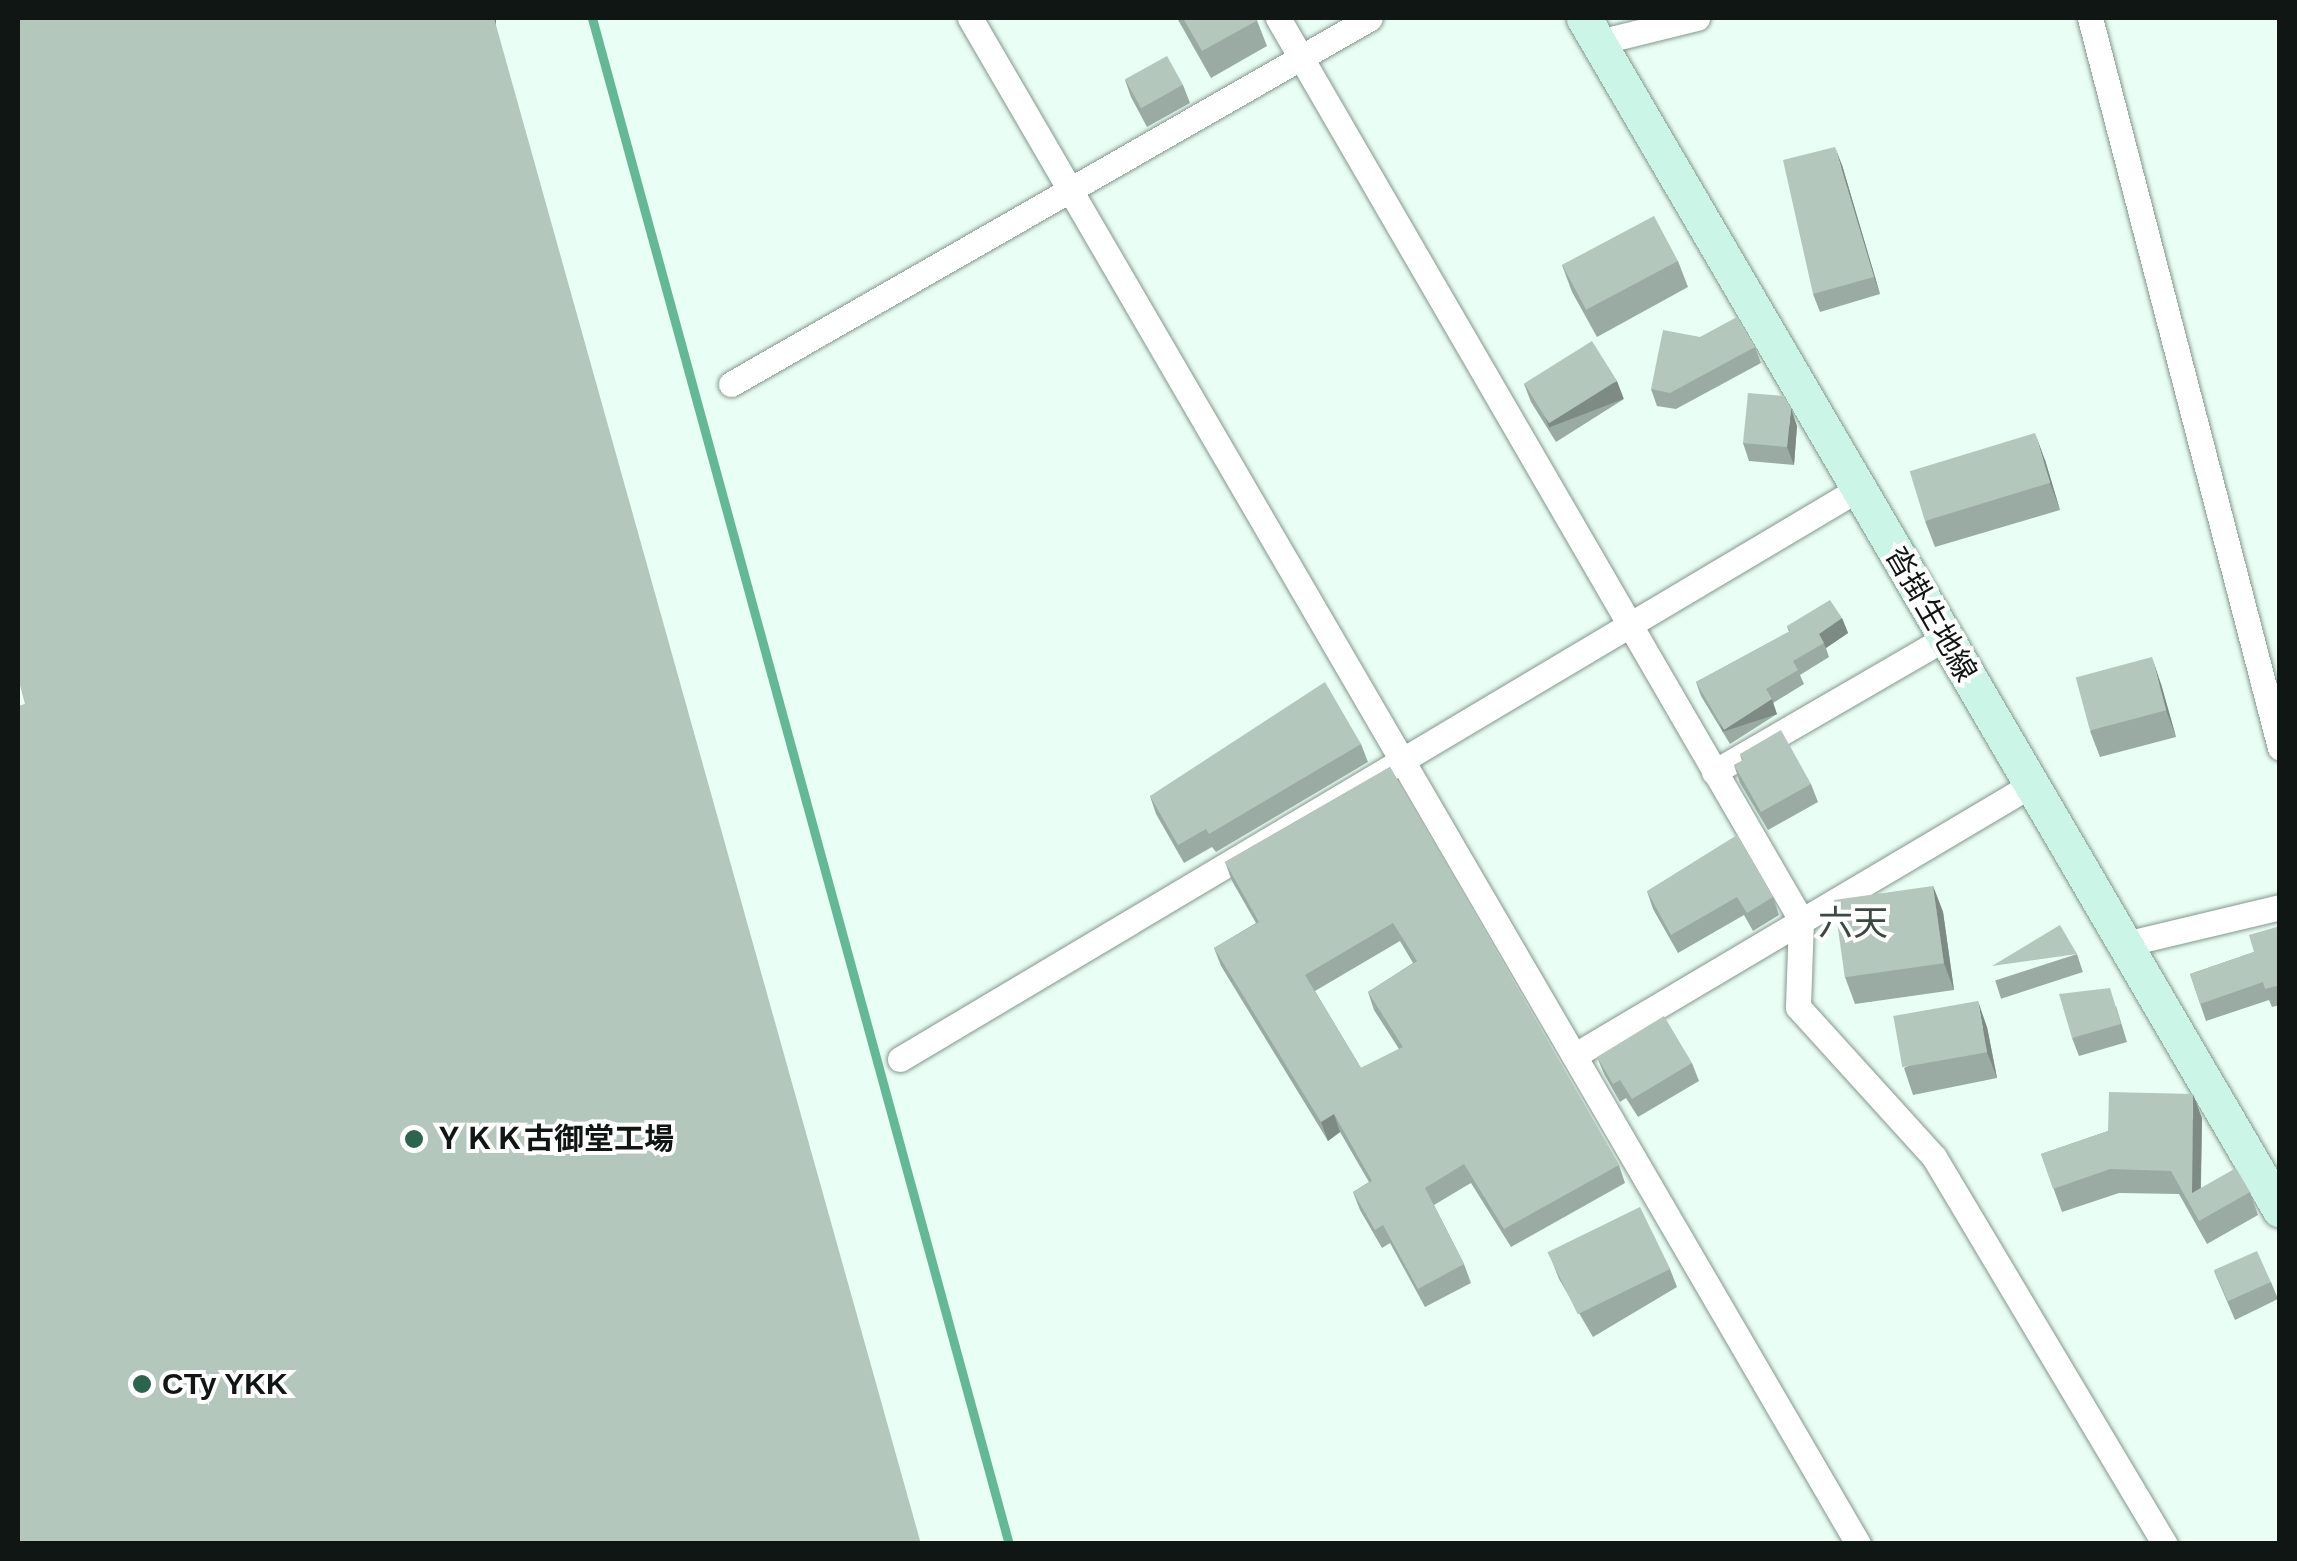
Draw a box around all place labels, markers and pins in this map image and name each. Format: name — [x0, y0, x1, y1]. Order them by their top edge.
place label: ＹＫＫ古御堂工場 — [434, 1121, 674, 1157]
marker: ＹＫＫ古御堂工場 — [403, 1128, 425, 1150]
place label: CTy YKK — [162, 1366, 288, 1402]
marker: CTy YKK — [131, 1373, 153, 1395]

